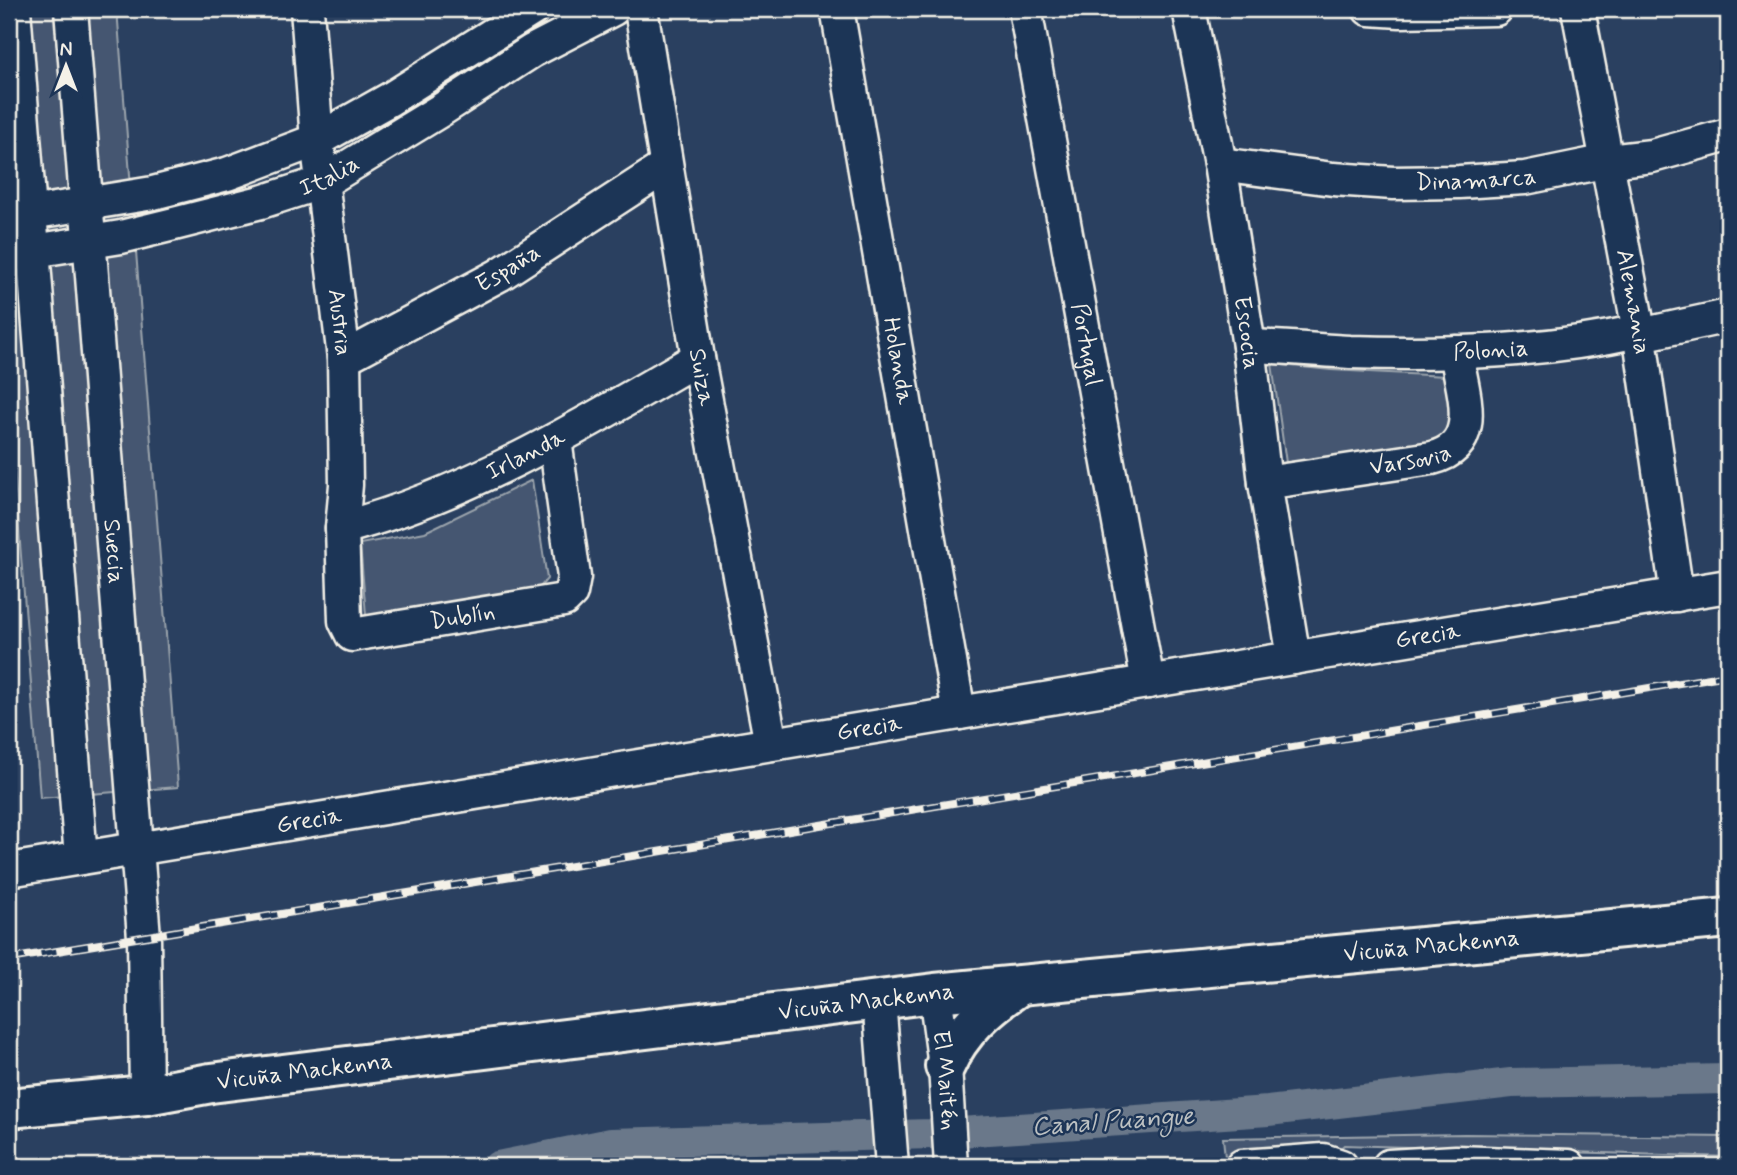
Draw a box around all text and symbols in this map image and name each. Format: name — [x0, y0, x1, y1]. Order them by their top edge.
north arrow — [32, 32, 102, 102]
text: N — [60, 38, 72, 63]
street label: Italia — [296, 148, 365, 204]
street label: Dinamarca — [1415, 161, 1539, 198]
street label: España — [470, 237, 546, 300]
street label: Alemania — [1608, 247, 1658, 356]
street label: Austria — [320, 287, 359, 357]
street label: Escocia — [1226, 294, 1267, 371]
street label: Portugal — [1064, 301, 1109, 388]
street label: Holanda — [875, 315, 921, 407]
street label: Polonia — [1453, 333, 1530, 368]
street label: Suiza — [681, 346, 722, 409]
street label: Irlanda — [481, 421, 571, 488]
street label: Varsovia — [1367, 437, 1457, 483]
street label: Suecia — [96, 518, 132, 585]
street label: Dublín — [428, 596, 497, 637]
street label: Grecia — [1393, 615, 1463, 656]
street label: Grecia — [834, 707, 905, 748]
street label: Grecia — [274, 800, 344, 841]
street label: Vicuña Mackenna — [1342, 922, 1521, 970]
street label: Vicuña Mackenna — [777, 976, 955, 1028]
street label: El Maitén — [925, 1028, 964, 1131]
street label: Vicuña Mackenna — [215, 1045, 394, 1098]
water label: Canal Puangue — [1031, 1099, 1196, 1147]

